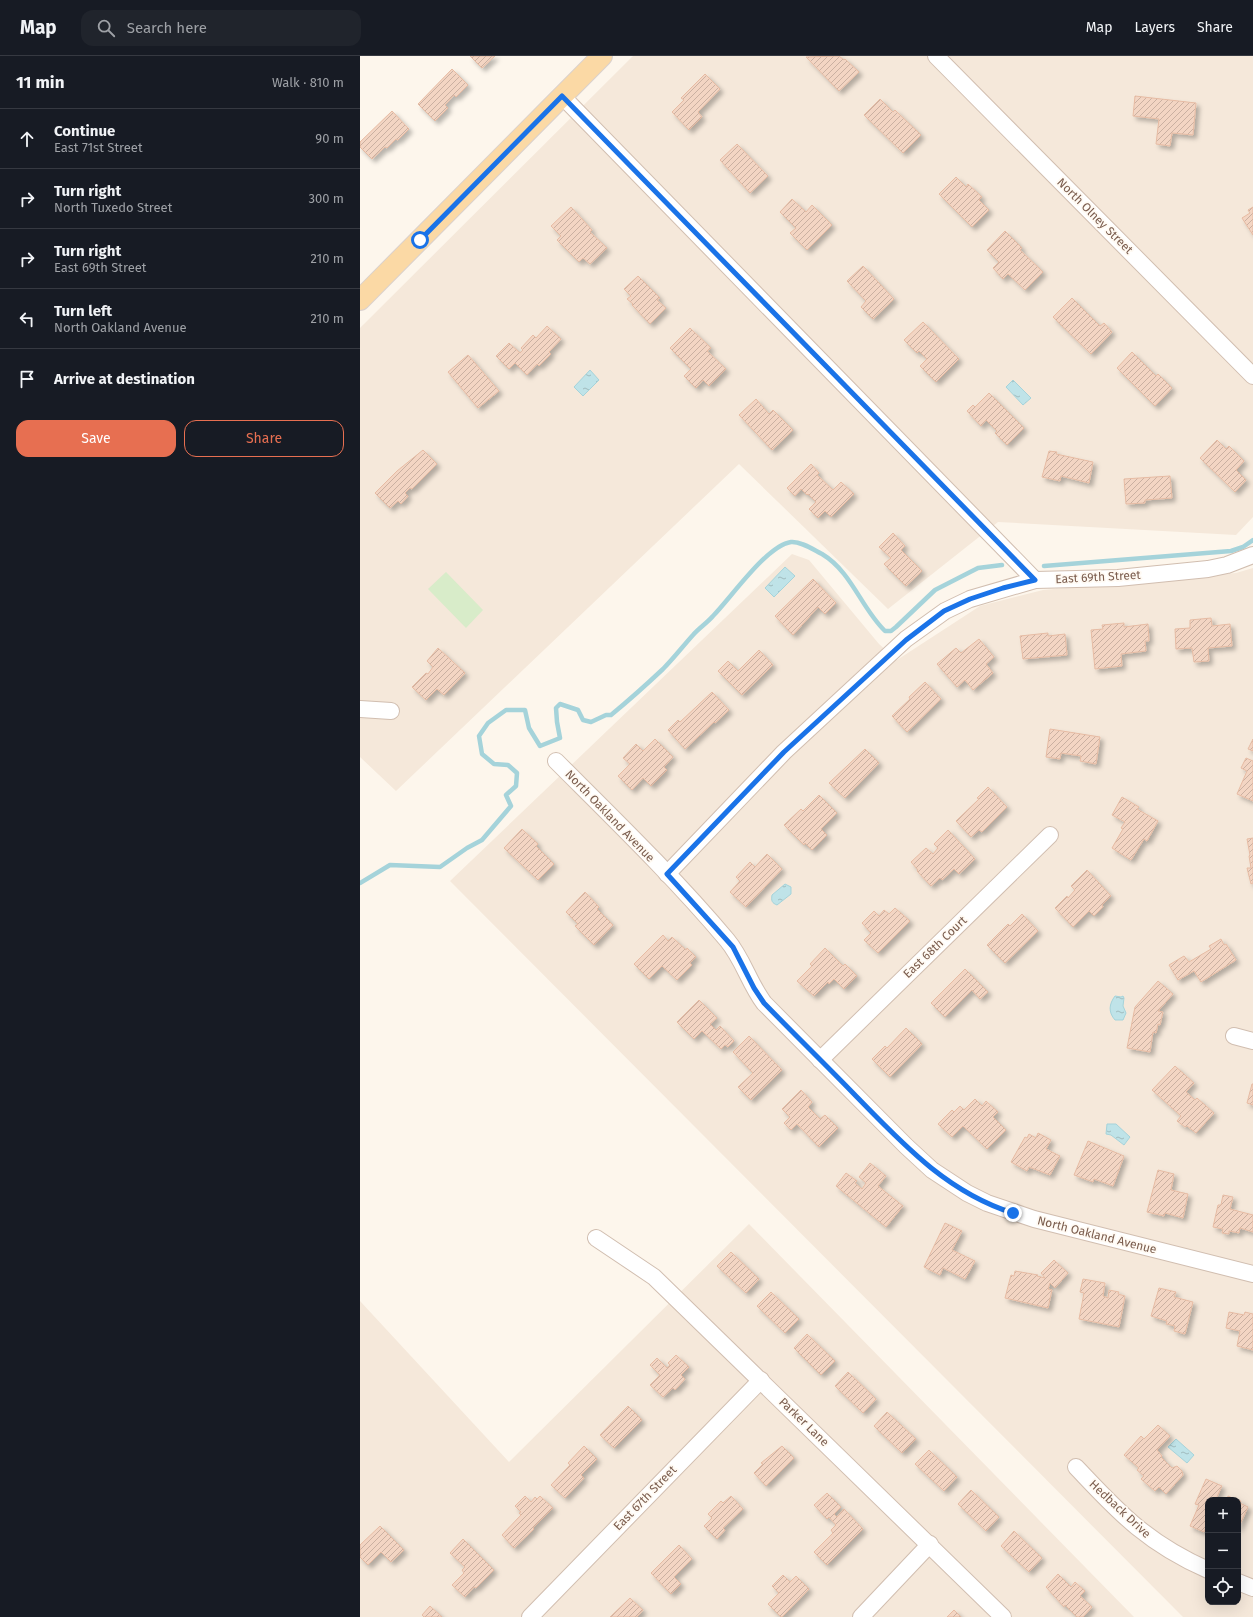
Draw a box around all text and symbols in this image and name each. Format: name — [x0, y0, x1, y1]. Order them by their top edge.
search box — [81, 10, 361, 46]
text: Map — [20, 16, 57, 39]
icon: search — [95, 17, 117, 39]
text: Search here — [127, 19, 207, 37]
text: Map — [1086, 19, 1112, 36]
text: Layers — [1134, 19, 1175, 36]
text: Share — [1197, 19, 1233, 36]
text: 11 min — [16, 72, 64, 93]
text: Walk · 810 m — [272, 75, 344, 90]
text: Continue — [54, 122, 115, 140]
icon: ahead — [16, 128, 38, 150]
text: 90 m — [315, 131, 344, 146]
text: East 71st Street — [54, 140, 143, 155]
street label: North Olney Street — [1054, 175, 1136, 257]
text: Turn right — [54, 182, 121, 200]
icon: right — [16, 188, 38, 210]
text: 300 m — [308, 191, 344, 206]
text: North Tuxedo Street — [54, 200, 172, 215]
route start — [411, 231, 429, 249]
text: Turn right — [54, 242, 121, 260]
icon: right — [16, 248, 38, 270]
text: 210 m — [310, 251, 344, 266]
text: East 69th Street — [54, 260, 147, 275]
text: Turn left — [54, 302, 112, 320]
icon: left — [16, 308, 38, 330]
text: 210 m — [310, 311, 344, 326]
text: North Oakland Avenue — [54, 320, 187, 335]
icon: arrive — [16, 368, 38, 390]
text: Arrive at destination — [54, 370, 195, 388]
button: Save — [16, 420, 176, 457]
button: Share — [184, 420, 344, 457]
street label: East 69th Street — [1055, 568, 1142, 586]
street label: North Oakland Avenue — [562, 767, 658, 865]
street label: East 68th Court — [900, 913, 970, 981]
route end — [1004, 1204, 1022, 1222]
street label: North Oakland Avenue — [1036, 1213, 1158, 1257]
street label: Parker Lane — [776, 1395, 832, 1449]
street label: East 67th Street — [611, 1462, 680, 1533]
street label: Hedback Drive — [1086, 1477, 1154, 1541]
map controls — [1205, 1497, 1241, 1605]
button: + — [1205, 1497, 1241, 1533]
button: − — [1205, 1533, 1241, 1569]
button: locate — [1205, 1569, 1241, 1605]

